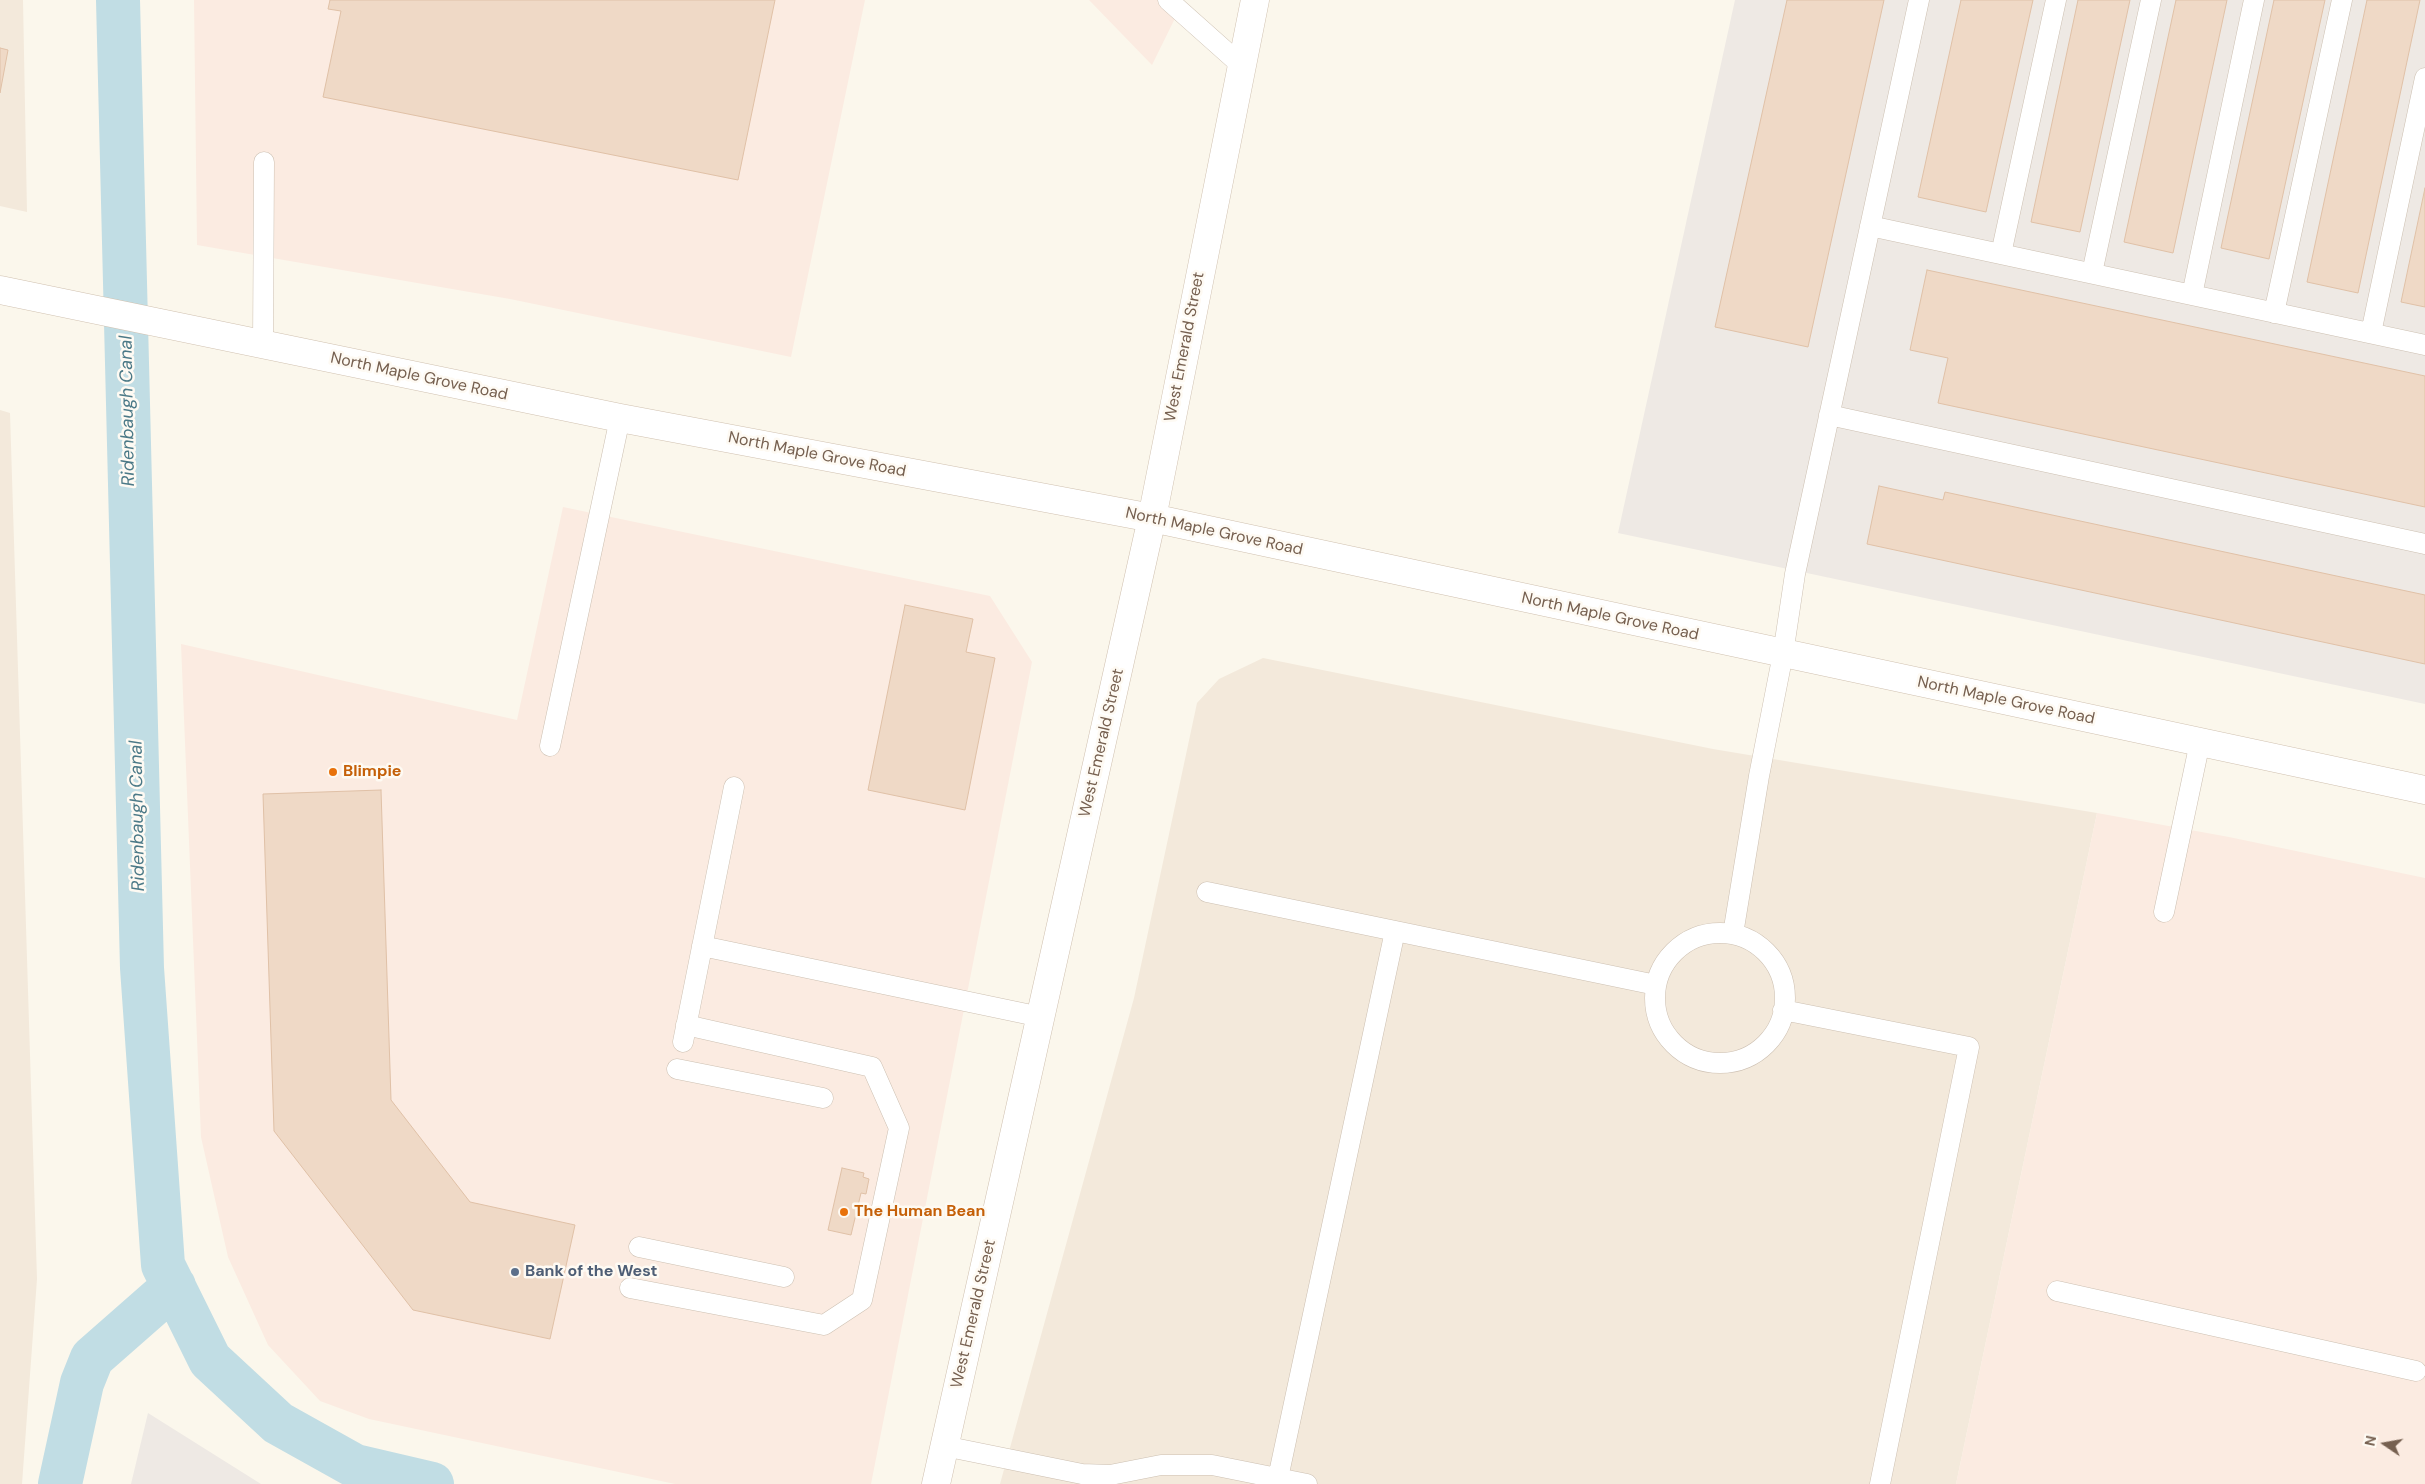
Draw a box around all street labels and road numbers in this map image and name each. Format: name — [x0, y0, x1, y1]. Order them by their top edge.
street label: West Emerald Street — [1161, 270, 1209, 424]
street label: North Maple Grove Road — [329, 349, 509, 405]
street label: North Maple Grove Road — [726, 428, 908, 482]
street label: North Maple Grove Road — [1124, 504, 1304, 560]
street label: North Maple Grove Road — [1520, 589, 1700, 645]
street label: West Emerald Street — [1076, 667, 1128, 819]
street label: North Maple Grove Road — [1916, 673, 2096, 729]
street label: West Emerald Street — [948, 1238, 1000, 1390]

